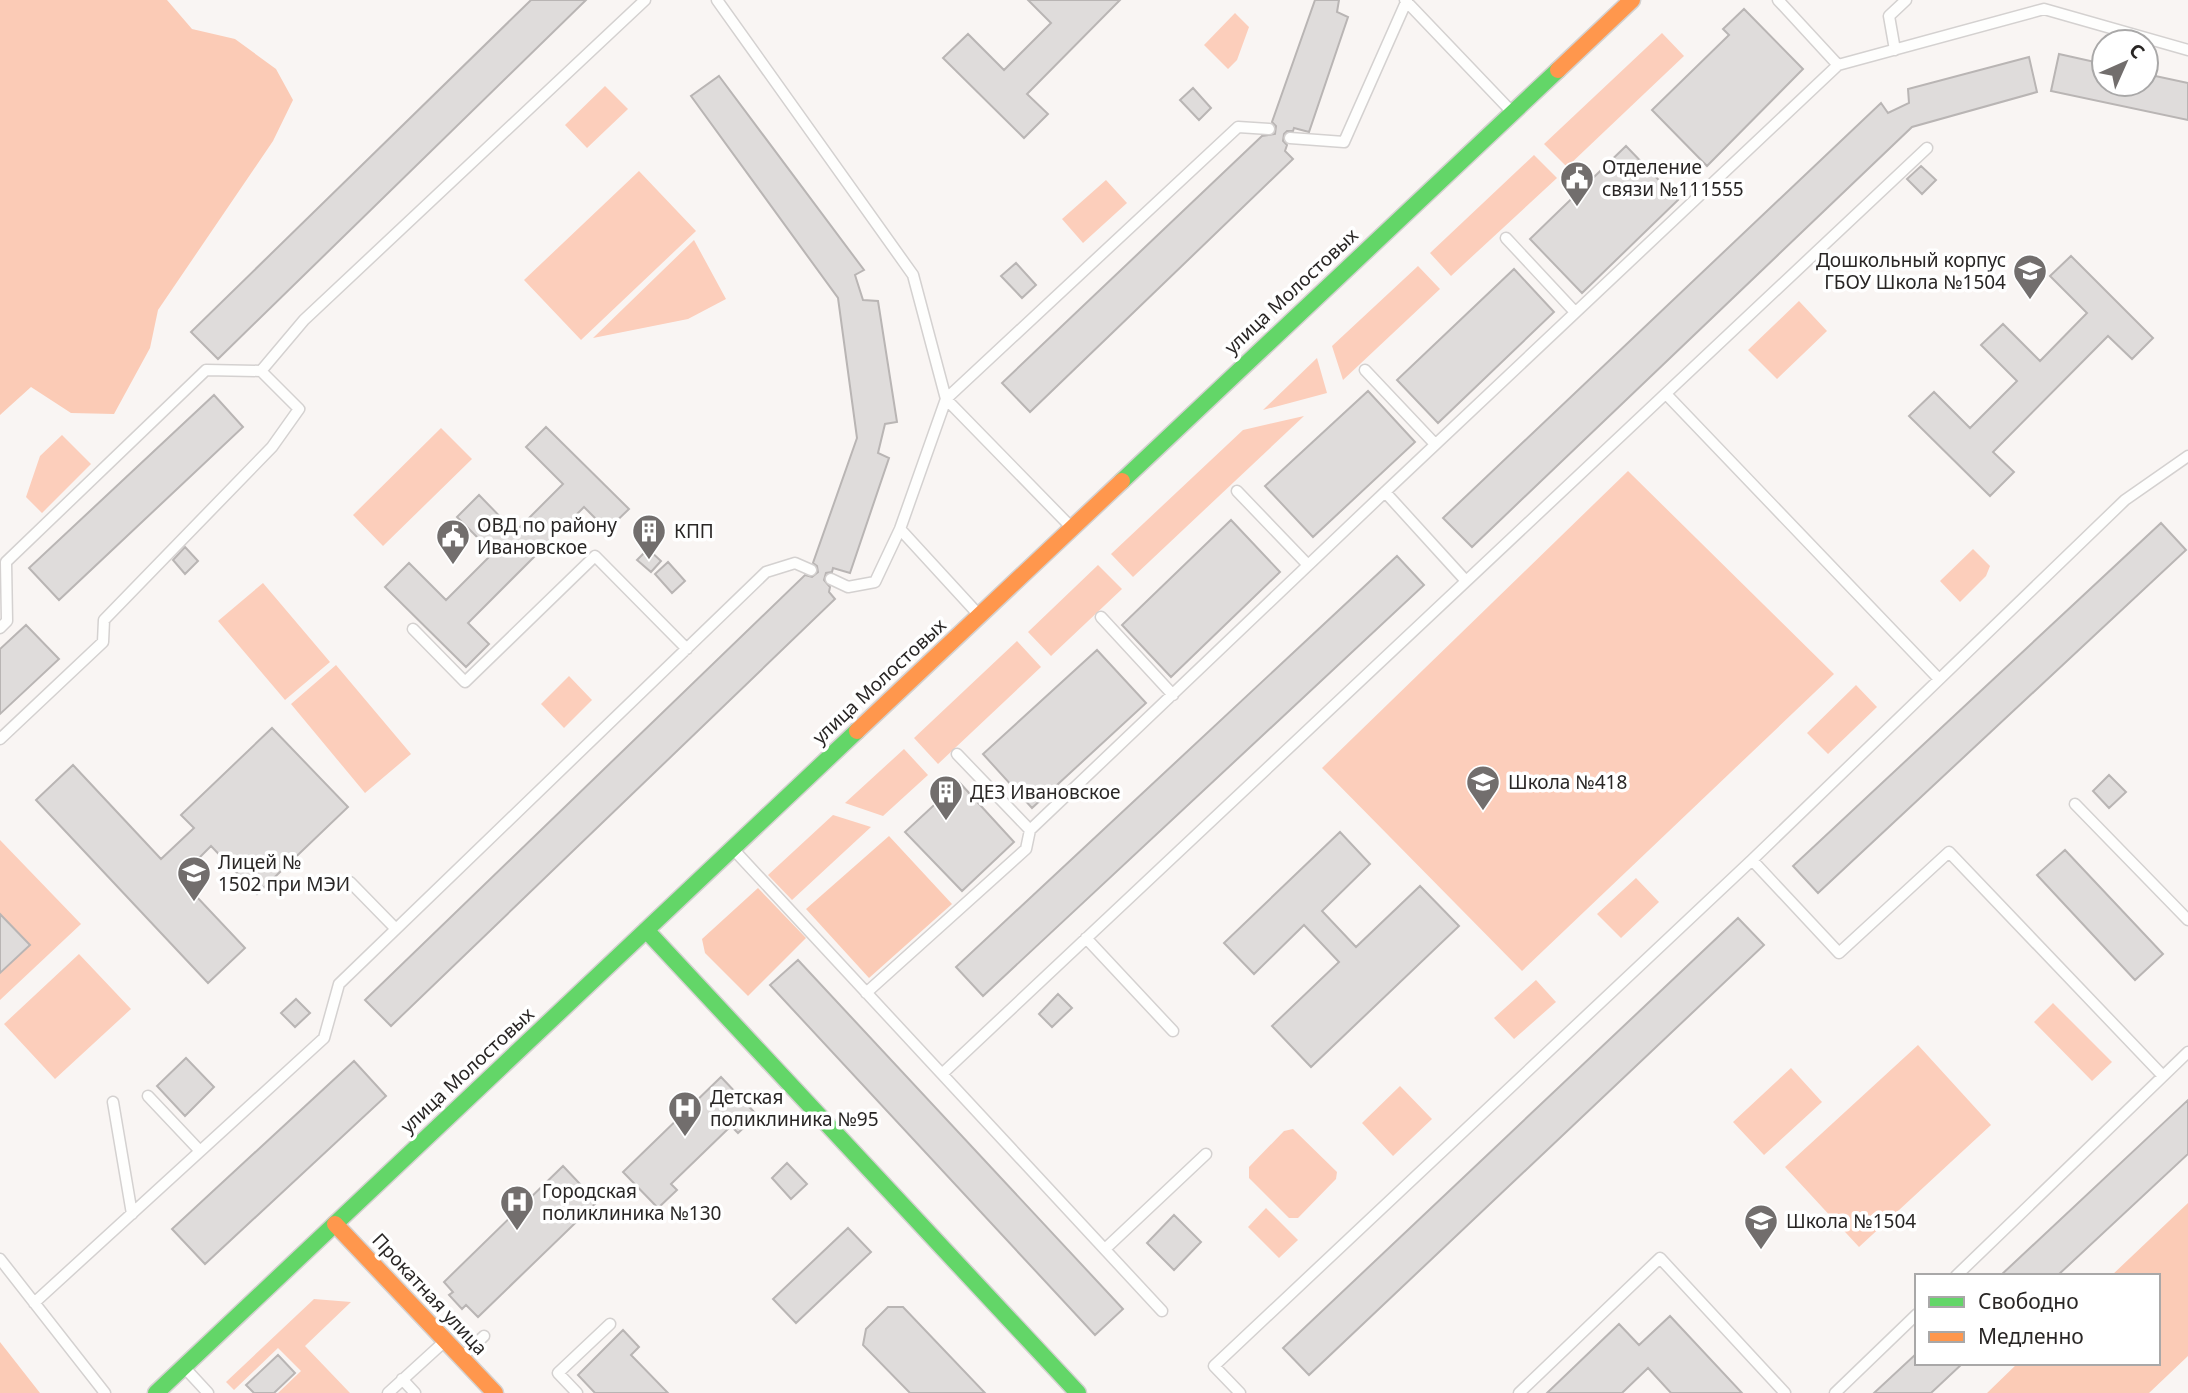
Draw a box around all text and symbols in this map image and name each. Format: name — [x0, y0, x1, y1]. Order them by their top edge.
north arrow — [2090, 28, 2160, 98]
text: С — [2123, 37, 2151, 65]
place label: Отделение связи №111555 — [1602, 154, 1744, 202]
public building icon: Отделение связи №111555 — [1558, 159, 1596, 208]
street label: улица Молостовых — [1219, 222, 1364, 360]
place label: Дошкольный корпус ГБОУ Школа №1504 — [1816, 247, 2006, 295]
school or university icon: Дошкольный корпус ГБОУ Школа №1504 — [2011, 252, 2049, 301]
place label: ОВД по району Ивановское — [477, 512, 617, 560]
building icon: КПП — [630, 512, 668, 561]
public building icon: ОВД по району Ивановское — [434, 517, 472, 566]
place label: КПП — [674, 518, 714, 544]
street label: улица Молостовых — [807, 612, 952, 750]
school or university icon: Школа №418 — [1464, 763, 1502, 812]
place label: Школа №418 — [1508, 769, 1627, 795]
building icon: ДЕЗ Ивановское — [927, 773, 965, 822]
place label: ДЕЗ Ивановское — [970, 779, 1120, 805]
place label: Лицей № 1502 при МЭИ — [218, 849, 350, 897]
school or university icon: Лицей № 1502 при МЭИ — [175, 854, 213, 903]
street label: улица Молостовых — [395, 1001, 540, 1139]
place label: Детская поликлиника №95 — [710, 1084, 879, 1132]
hospital icon: Детская поликлиника №95 — [666, 1089, 704, 1138]
place label: Городская поликлиника №130 — [542, 1178, 721, 1226]
hospital icon: Городская поликлиника №130 — [498, 1183, 536, 1232]
school or university icon: Школа №1504 — [1742, 1202, 1780, 1251]
place label: Школа №1504 — [1786, 1208, 1916, 1234]
street label: Прокатная улица — [367, 1227, 493, 1361]
legend — [1915, 1274, 2160, 1365]
text: Свободно — [1978, 1287, 2079, 1315]
text: Медленно — [1978, 1322, 2084, 1350]

